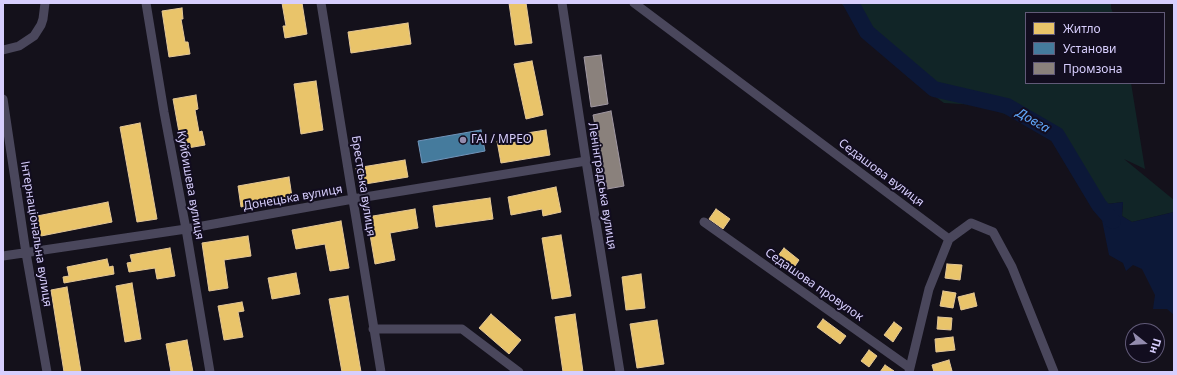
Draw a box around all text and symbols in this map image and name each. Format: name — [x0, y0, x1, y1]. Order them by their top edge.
legend — [1025, 12, 1165, 84]
text: Житло — [1063, 20, 1101, 37]
text: Установи — [1063, 40, 1117, 57]
text: Промзона — [1063, 60, 1122, 77]
water label: Довга — [1014, 105, 1052, 137]
street label: Ленінградська вулиця — [585, 121, 619, 251]
street label: Куйбишева вулиця — [173, 129, 207, 241]
place label: ГАІ / МРЕО — [471, 133, 532, 147]
street label: Брестська вулиця — [348, 135, 378, 237]
marker: ГАІ / МРЕО — [458, 135, 468, 145]
street label: Седашова вулиця — [835, 136, 927, 210]
street label: Інтернаціональна вулиця — [17, 160, 55, 308]
street label: Донецька вулиця — [242, 182, 344, 214]
street label: Седашова провулок — [762, 246, 866, 324]
north arrow — [1125, 323, 1165, 363]
text: Пн — [1147, 337, 1165, 356]

